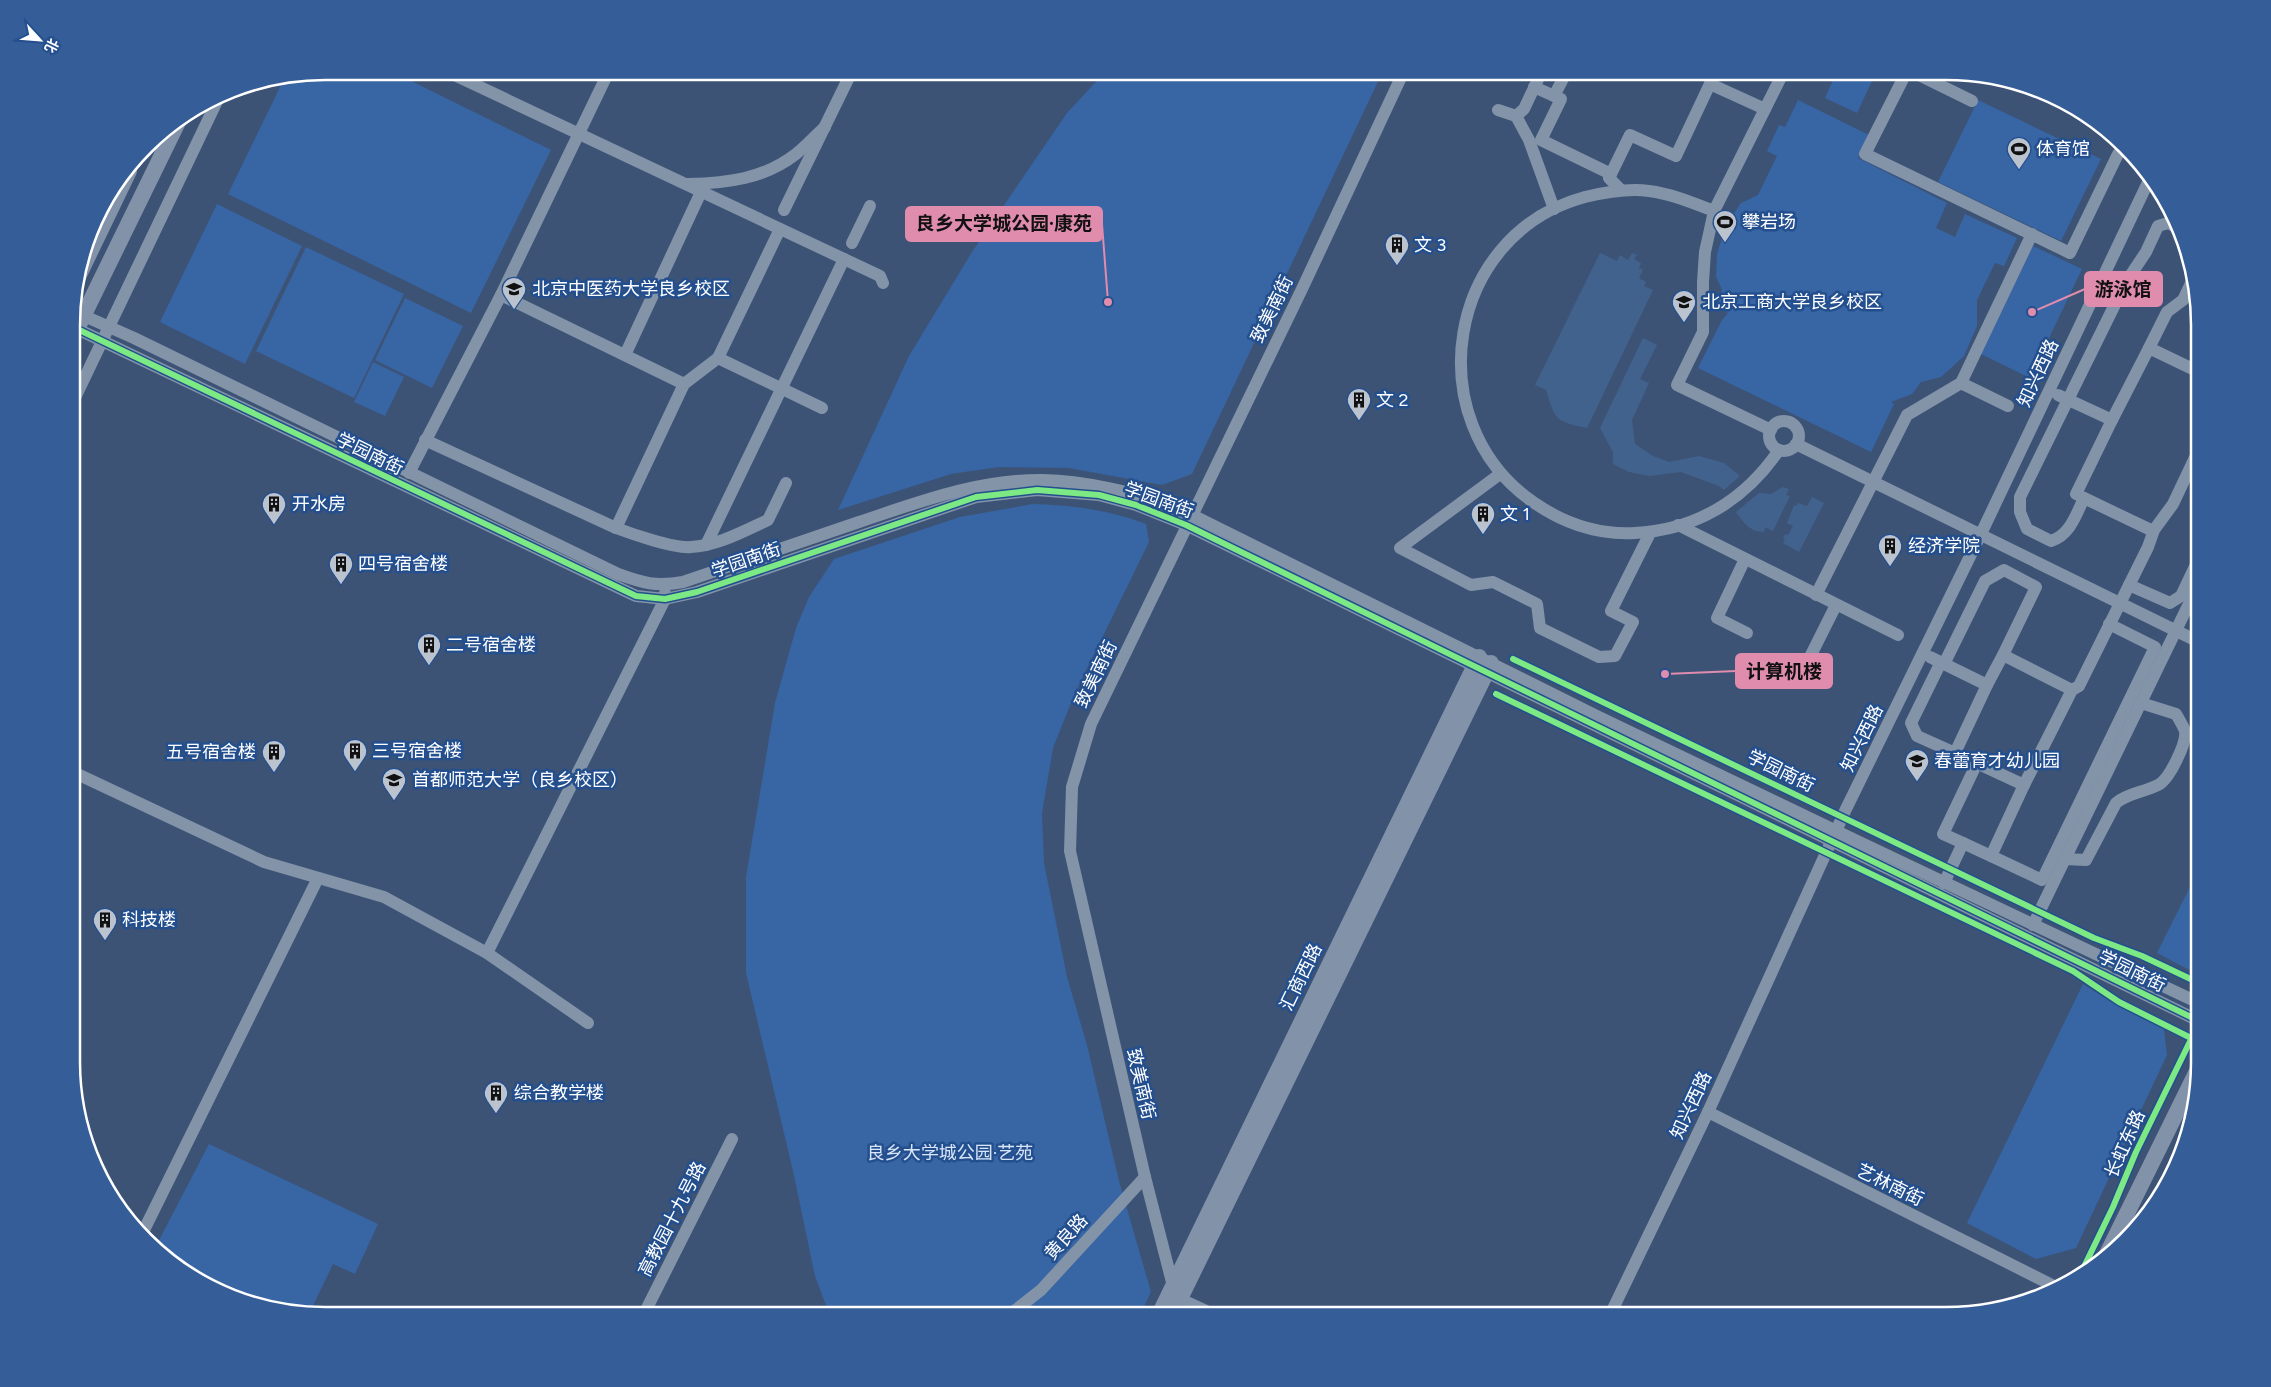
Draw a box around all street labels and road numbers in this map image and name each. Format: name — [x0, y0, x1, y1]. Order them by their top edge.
street label: 致美南街 — [1246, 272, 1298, 346]
street label: 知兴西路 — [2013, 336, 2063, 410]
street label: 学园南街 — [333, 428, 407, 480]
street label: 学园南街 — [1121, 477, 1197, 523]
street label: 学园南街 — [708, 538, 784, 582]
street label: 致美南街 — [1070, 637, 1122, 711]
street label: 知兴西路 — [1836, 701, 1888, 775]
street label: 学园南街 — [1744, 745, 1818, 797]
street label: 汇商西路 — [1275, 940, 1327, 1014]
street label: 学园南街 — [2095, 945, 2169, 997]
street label: 致美南街 — [1122, 1046, 1160, 1122]
street label: 知兴西路 — [1666, 1068, 1716, 1142]
street label: 长虹东路 — [2100, 1107, 2150, 1181]
street label: 高教园十九号路 — [634, 1158, 710, 1280]
street label: 艺林南街 — [1853, 1159, 1927, 1211]
street label: 黄良路 — [1040, 1210, 1092, 1264]

